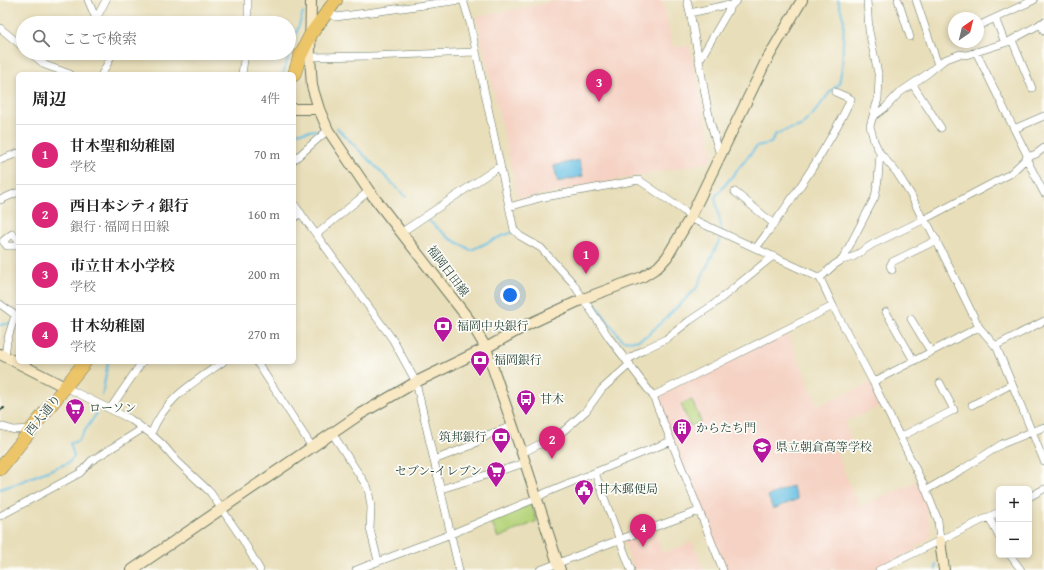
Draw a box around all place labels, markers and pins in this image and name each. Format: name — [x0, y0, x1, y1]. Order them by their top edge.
pin: 3 — [586, 69, 612, 102]
pin: 1 — [573, 241, 599, 274]
bank icon: 福岡中央銀行 — [432, 315, 454, 343]
place label: 福岡中央銀行 — [457, 317, 529, 334]
bank icon: 福岡銀行 — [469, 349, 491, 377]
place label: 福岡銀行 — [494, 351, 542, 368]
bus stop icon: 甘木 — [515, 388, 537, 416]
place label: 甘木 — [540, 390, 564, 407]
supermarket icon: ローソン — [64, 397, 86, 425]
place label: ローソン — [89, 399, 137, 416]
building icon: からたち門 — [671, 417, 693, 445]
place label: からたち門 — [696, 419, 756, 436]
bank icon: 筑邦銀行 — [490, 426, 512, 454]
pin: 2 — [539, 426, 565, 459]
place label: 筑邦銀行 — [439, 428, 487, 445]
school or university icon: 県立朝倉高等学校 — [751, 436, 773, 464]
place label: 県立朝倉高等学校 — [776, 438, 872, 455]
supermarket icon: セブン-イレブン — [485, 460, 507, 488]
place label: セブン-イレブン — [395, 462, 482, 479]
public building icon: 甘木郵便局 — [573, 478, 595, 506]
place label: 甘木郵便局 — [598, 480, 658, 497]
pin: 4 — [630, 514, 656, 547]

